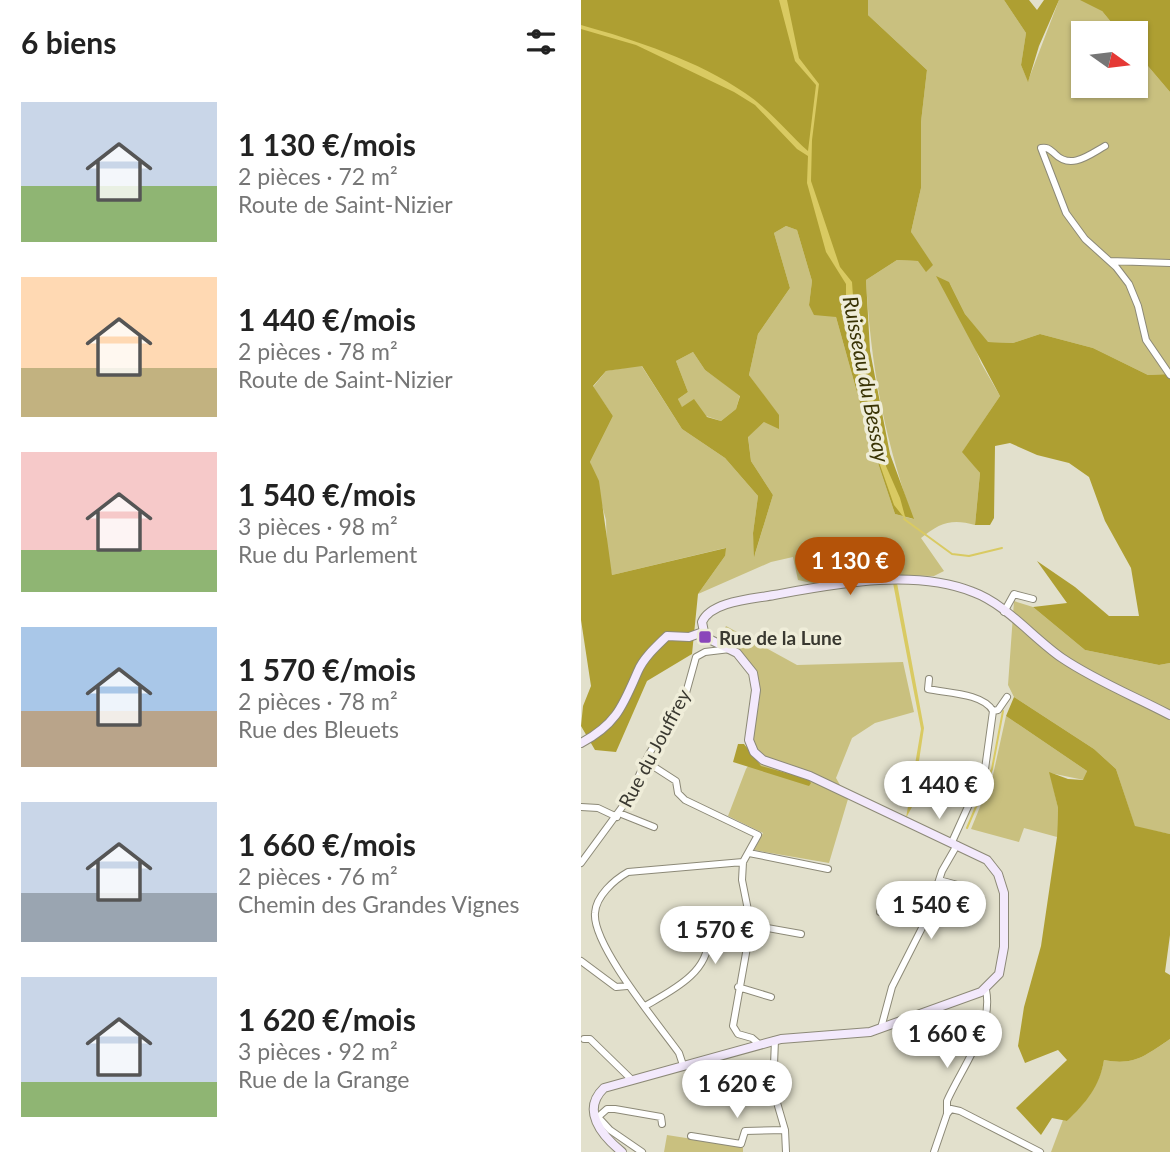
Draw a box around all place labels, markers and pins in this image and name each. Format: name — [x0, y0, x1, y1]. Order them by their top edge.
pin: 1 130 € — [785, 538, 915, 597]
place label: Rue de la Lune — [719, 626, 842, 649]
marker: Rue de la Lune — [697, 629, 713, 645]
pin: 1 440 € — [874, 762, 1004, 821]
pin: 1 540 € — [866, 881, 996, 941]
pin: 1 570 € — [650, 906, 780, 966]
pin: 1 660 € — [882, 1010, 1012, 1070]
pin: 1 620 € — [672, 1060, 802, 1120]

